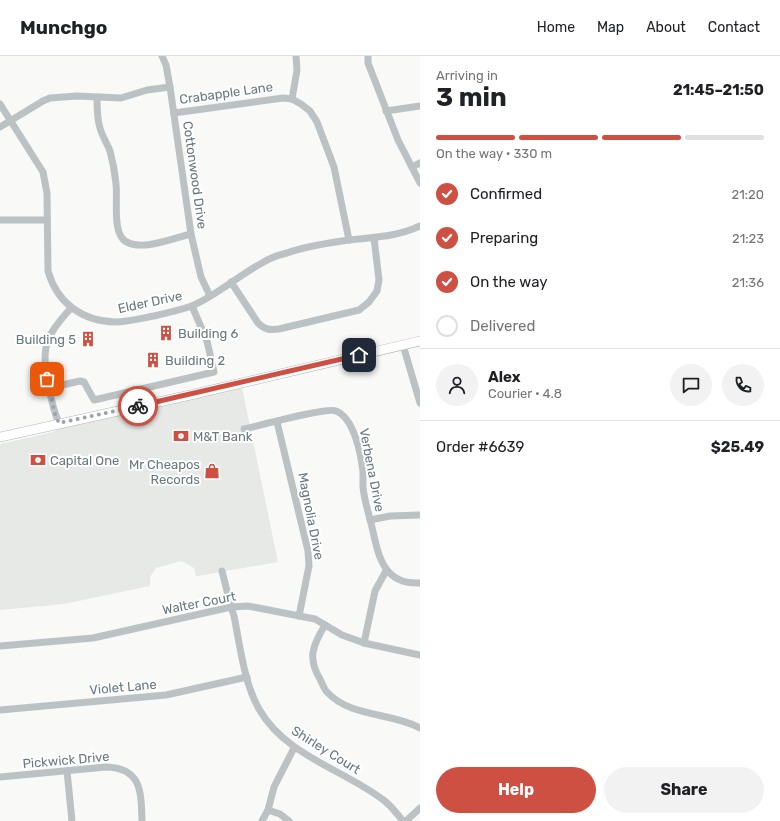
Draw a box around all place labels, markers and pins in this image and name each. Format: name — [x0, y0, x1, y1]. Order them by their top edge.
building icon: Building 6 — [157, 324, 175, 342]
place label: Building 6 — [178, 326, 239, 342]
building icon: Building 5 — [79, 330, 97, 348]
place label: Building 5 — [16, 332, 76, 348]
pin — [342, 338, 376, 372]
building icon: Building 2 — [144, 351, 162, 369]
place label: Building 2 — [165, 353, 225, 369]
pin — [30, 362, 64, 396]
bank icon: M&T Bank — [172, 427, 190, 445]
place label: M&T Bank — [193, 429, 253, 444]
bank icon: Capital One — [29, 451, 47, 469]
place label: Capital One — [50, 453, 119, 468]
place label: Mr Cheapos Records — [129, 457, 200, 487]
shop icon: Mr Cheapos Records — [203, 462, 221, 480]

